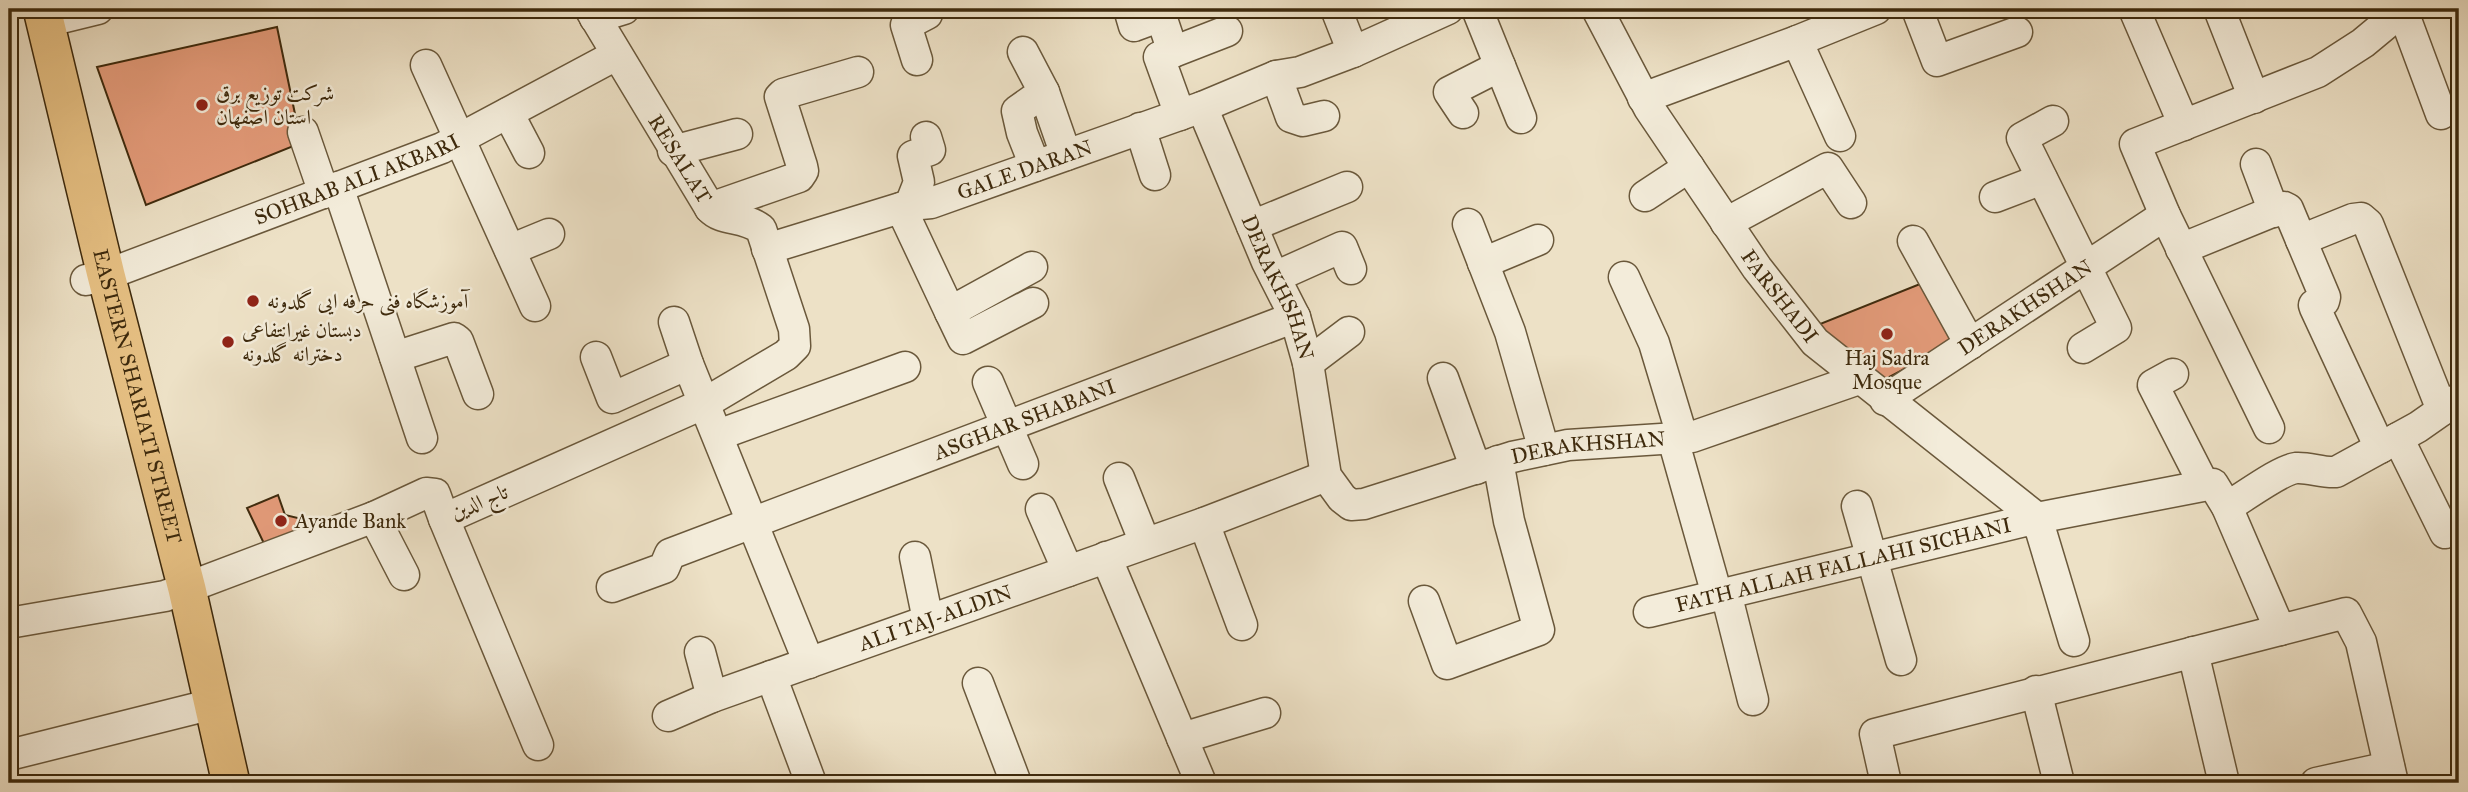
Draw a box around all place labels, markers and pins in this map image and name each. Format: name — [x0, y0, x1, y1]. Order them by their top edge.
place label: شرکت توزیع برق استان اصفهان — [216, 80, 334, 130]
marker: شرکت توزیع برق استان اصفهان — [194, 97, 210, 113]
place label: آموزشگاه فنی حرفه ایی گلدونه — [267, 288, 471, 316]
marker: آموزشگاه فنی حرفه ایی گلدونه — [245, 293, 261, 309]
place label: دبستان غیرانتفاعی دخترانه گلدونه — [242, 317, 362, 367]
marker: Haj Sadra Mosque — [1879, 326, 1895, 342]
marker: دبستان غیرانتفاعی دخترانه گلدونه — [220, 334, 236, 350]
place label: Haj Sadra Mosque — [1845, 345, 1930, 395]
place label: Ayande Bank — [294, 508, 406, 534]
marker: Ayande Bank — [273, 513, 289, 529]

